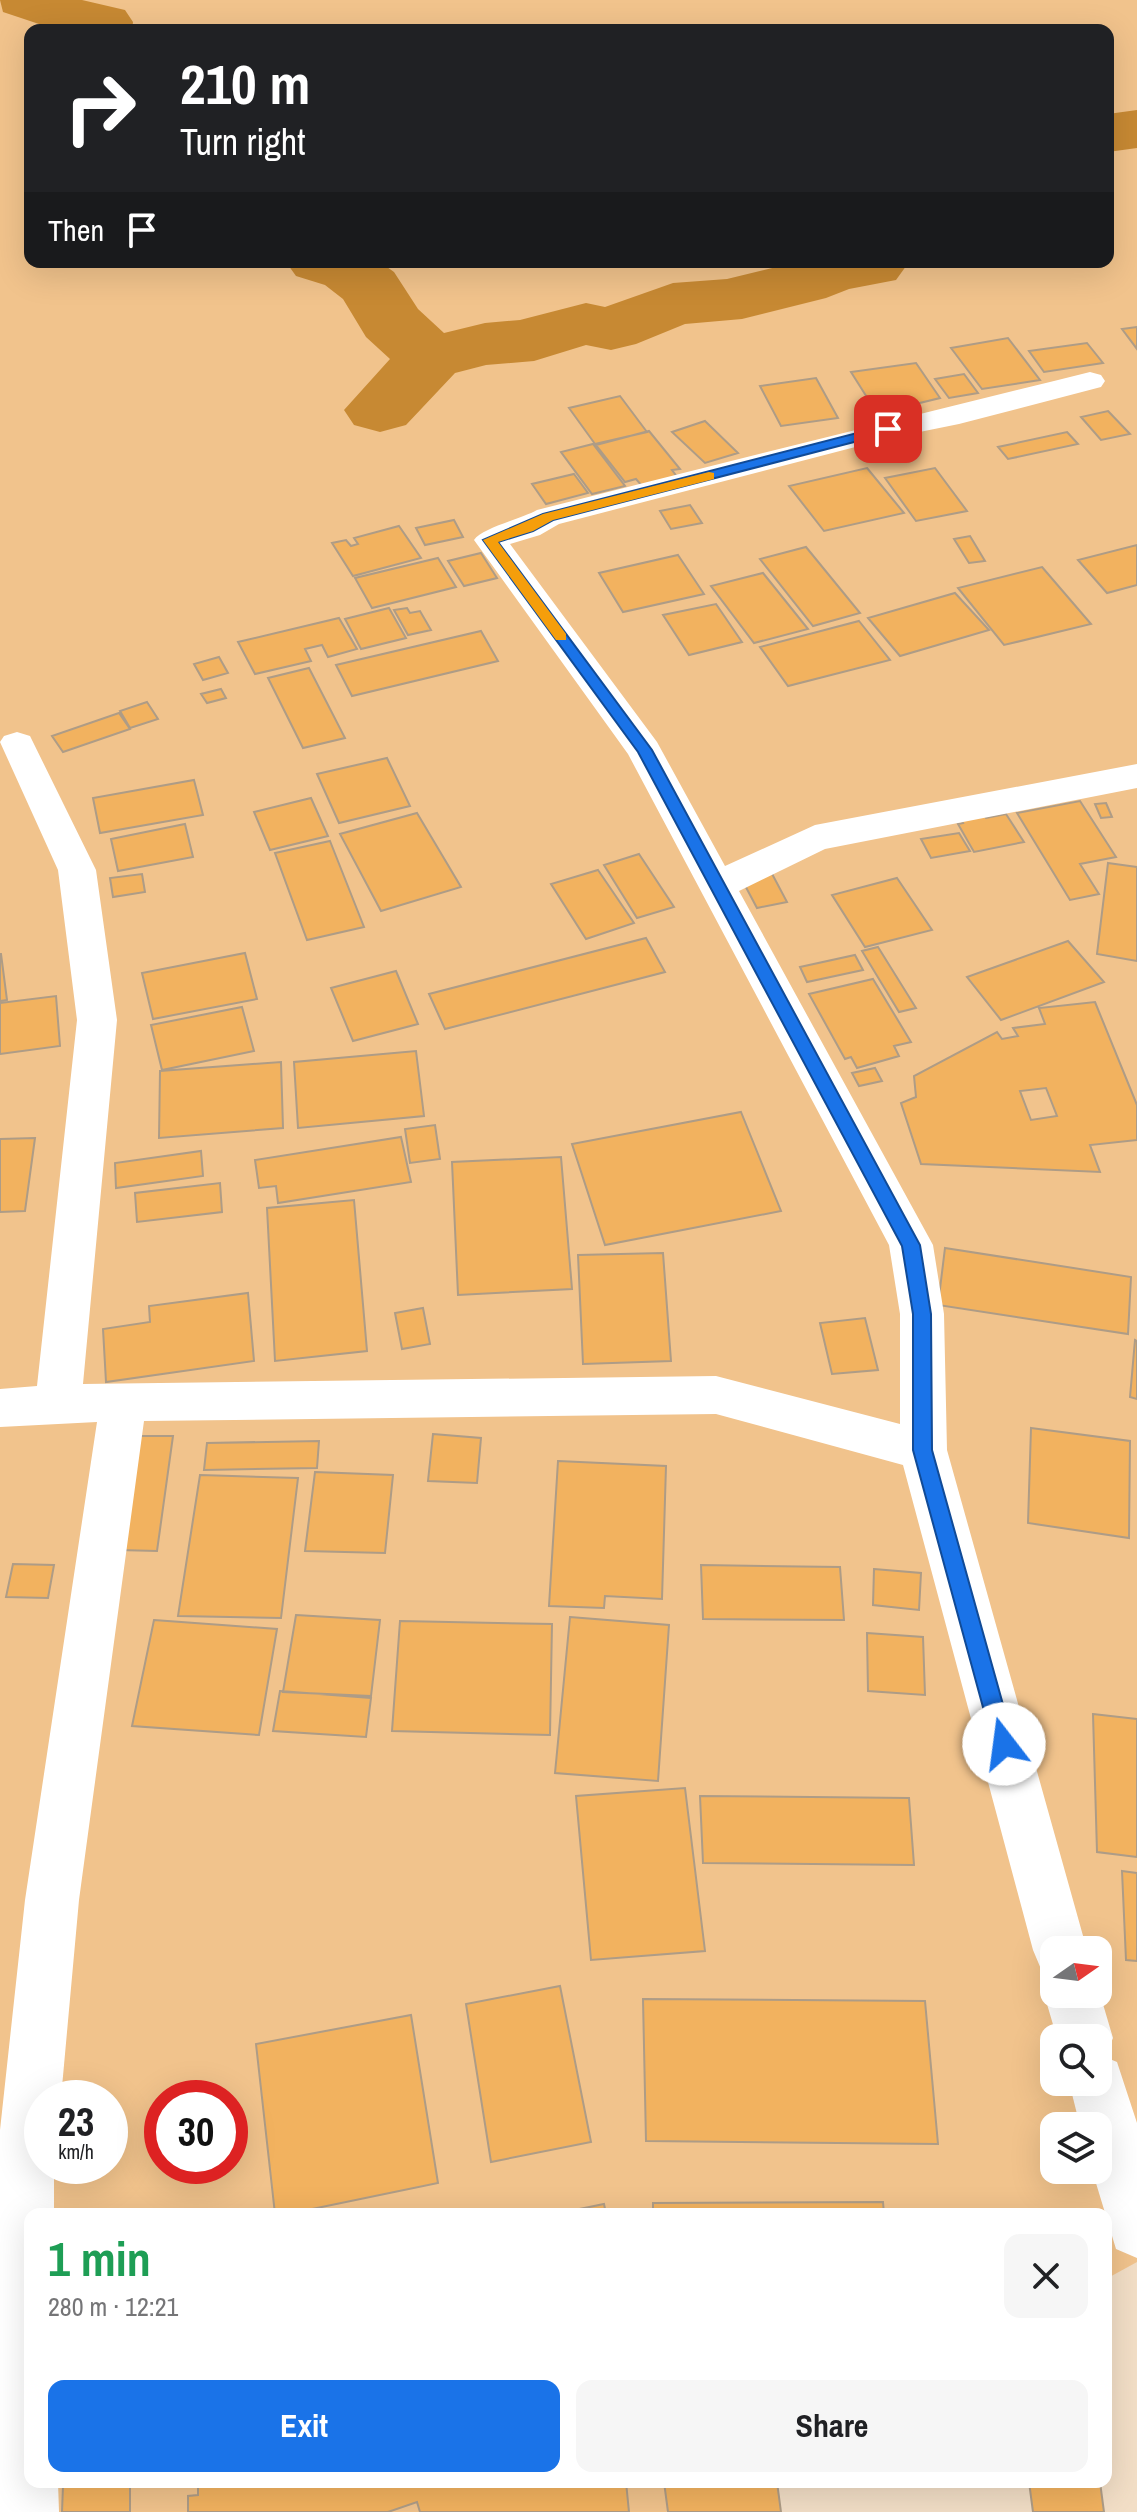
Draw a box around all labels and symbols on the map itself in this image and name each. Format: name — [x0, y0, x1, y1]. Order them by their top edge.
pin — [854, 395, 922, 463]
position arrow — [962, 1702, 1046, 1786]
north arrow — [1040, 1936, 1112, 2008]
speed limit sign: 30 — [144, 2080, 248, 2184]

